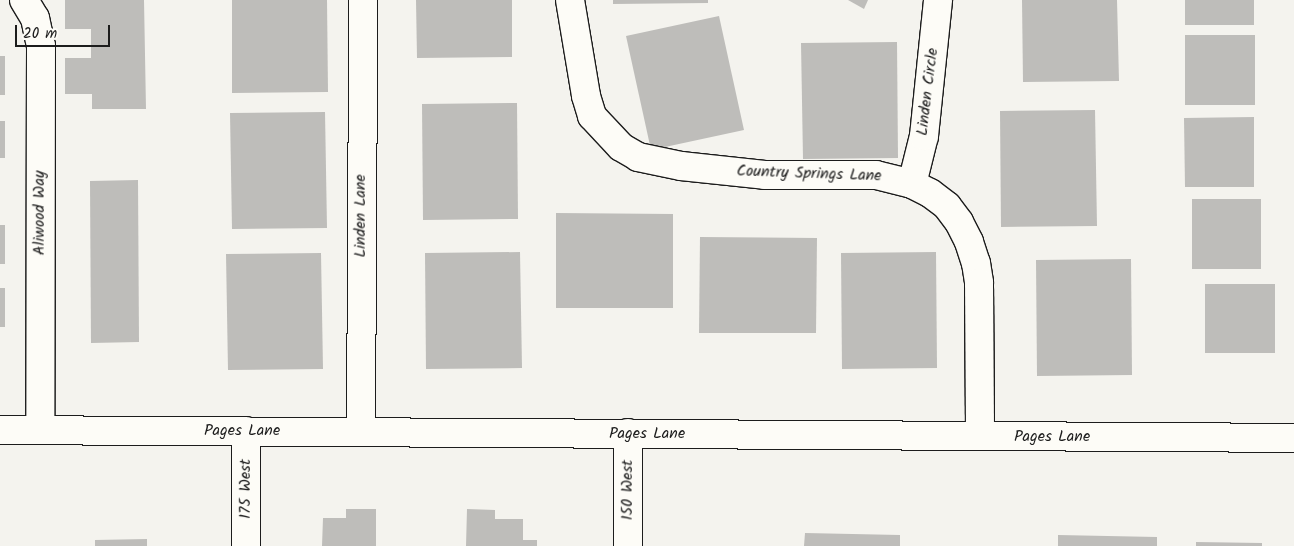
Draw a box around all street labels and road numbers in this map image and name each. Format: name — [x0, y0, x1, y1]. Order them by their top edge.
street label: Linden Circle — [913, 47, 943, 137]
street label: Country Springs Lane — [736, 162, 882, 186]
street label: Aliwood Way — [30, 171, 50, 255]
street label: Linden Lane — [351, 174, 371, 258]
street label: Pages Lane — [204, 421, 280, 441]
street label: Pages Lane — [609, 424, 685, 444]
street label: Pages Lane — [1014, 427, 1090, 447]
street label: 175 West — [236, 459, 256, 519]
street label: 150 West — [618, 460, 638, 520]

